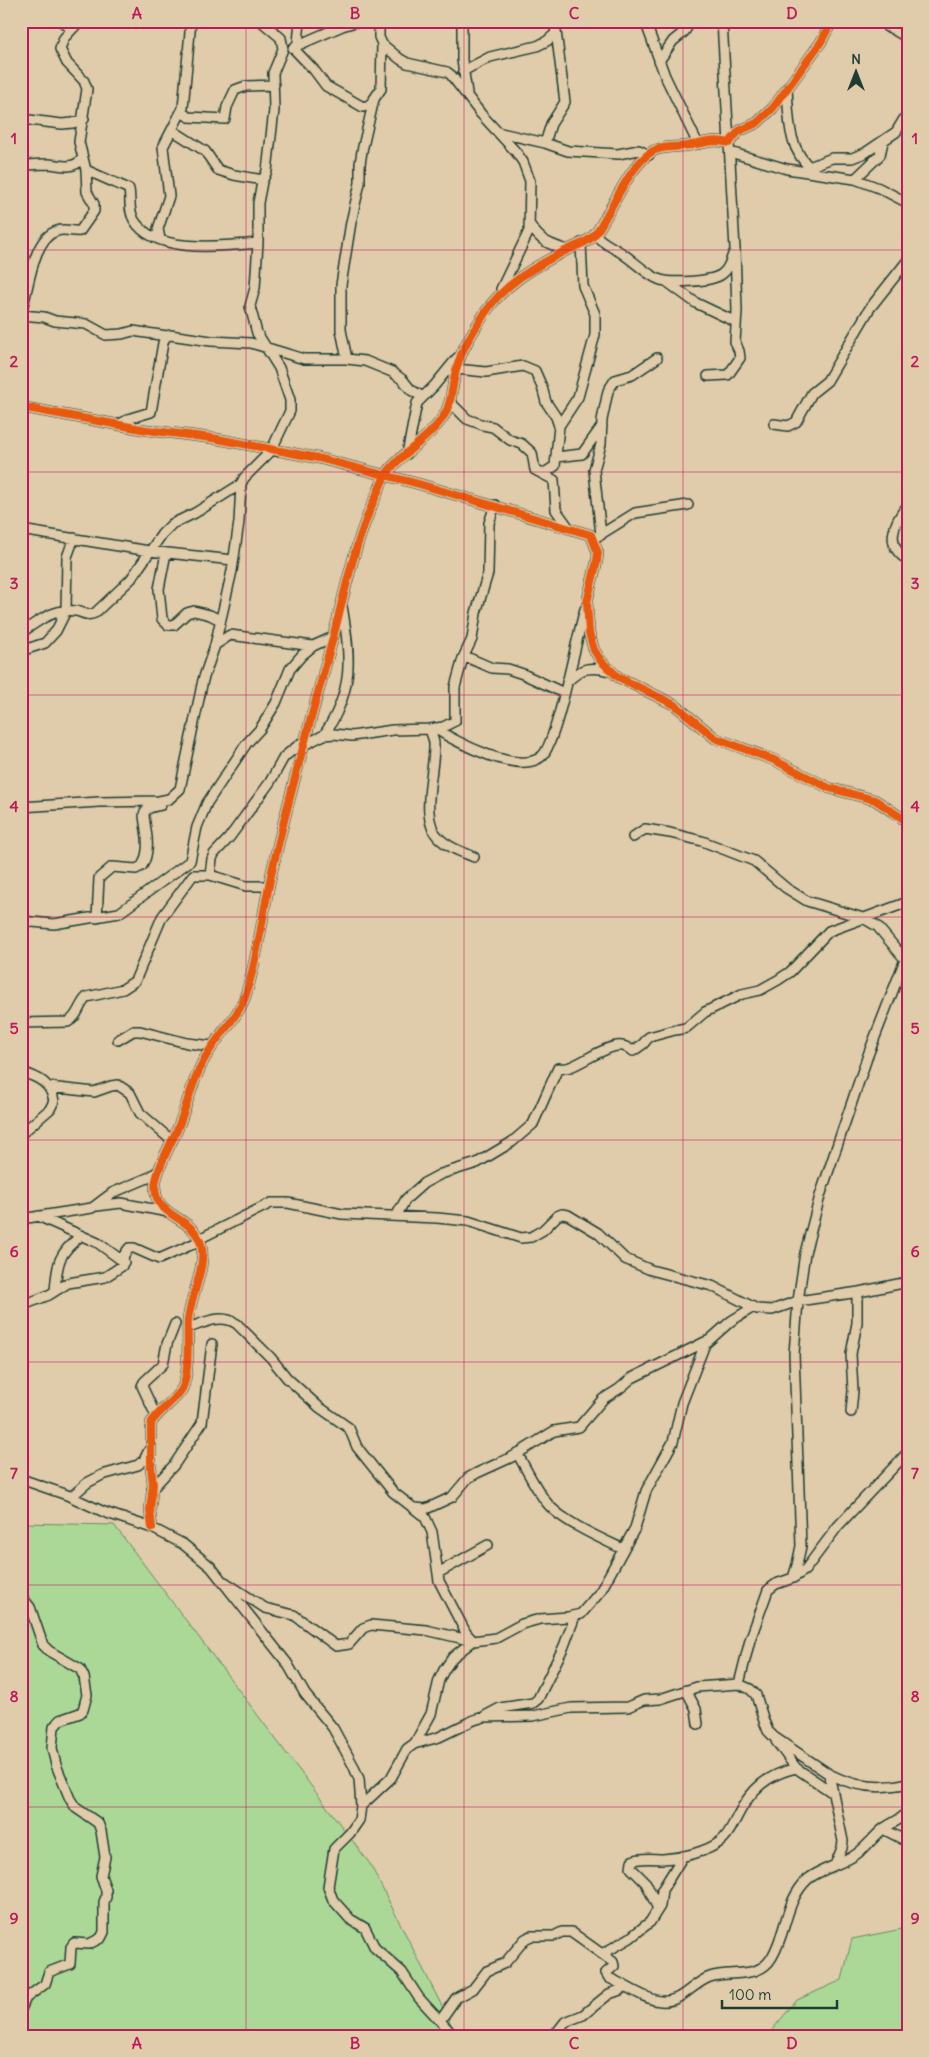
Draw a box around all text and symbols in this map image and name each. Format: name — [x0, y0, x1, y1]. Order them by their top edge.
text: A — [132, 3, 142, 23]
text: B — [350, 3, 361, 23]
text: C — [569, 3, 580, 23]
text: D — [786, 3, 798, 23]
north arrow — [832, 48, 882, 98]
text: N — [851, 50, 861, 68]
text: 1 — [11, 128, 17, 148]
text: 1 — [912, 128, 918, 148]
text: 2 — [10, 351, 19, 371]
text: 2 — [911, 351, 920, 371]
text: 3 — [9, 573, 19, 593]
text: 3 — [910, 573, 920, 593]
text: 4 — [9, 796, 19, 816]
text: 4 — [910, 796, 920, 816]
text: 5 — [9, 1018, 19, 1038]
text: 5 — [910, 1018, 920, 1038]
text: 6 — [9, 1241, 19, 1261]
text: 6 — [910, 1241, 920, 1261]
text: 7 — [10, 1463, 18, 1483]
text: 7 — [911, 1463, 919, 1483]
text: 8 — [9, 1686, 19, 1706]
text: 8 — [910, 1686, 920, 1706]
text: 9 — [9, 1908, 19, 1928]
text: 9 — [910, 1908, 920, 1928]
scale bar — [722, 1977, 836, 2009]
text: 100 m — [729, 1985, 771, 2004]
text: A — [132, 2033, 142, 2053]
text: B — [350, 2033, 361, 2053]
text: C — [569, 2033, 580, 2053]
text: D — [786, 2033, 798, 2053]

